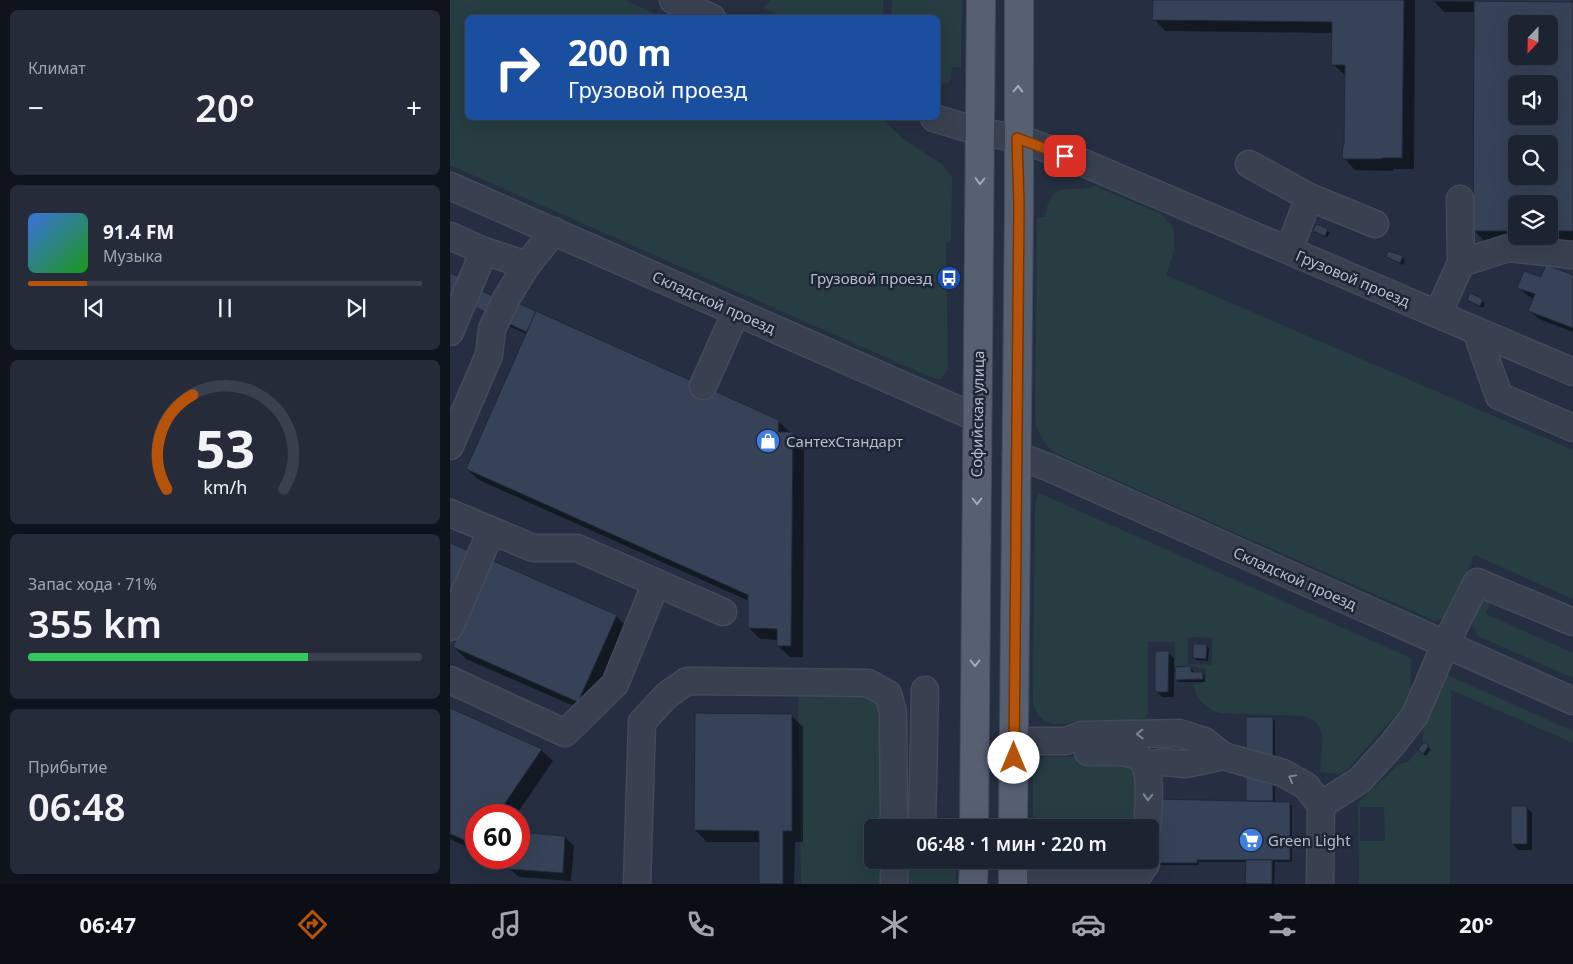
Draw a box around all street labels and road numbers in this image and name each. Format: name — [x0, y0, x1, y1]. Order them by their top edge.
street label: Грузовой проезд — [1293, 245, 1413, 311]
street label: Складской проезд — [649, 266, 779, 338]
street label: Софийская улица — [966, 350, 988, 478]
street label: Складской проезд — [1230, 542, 1360, 614]

